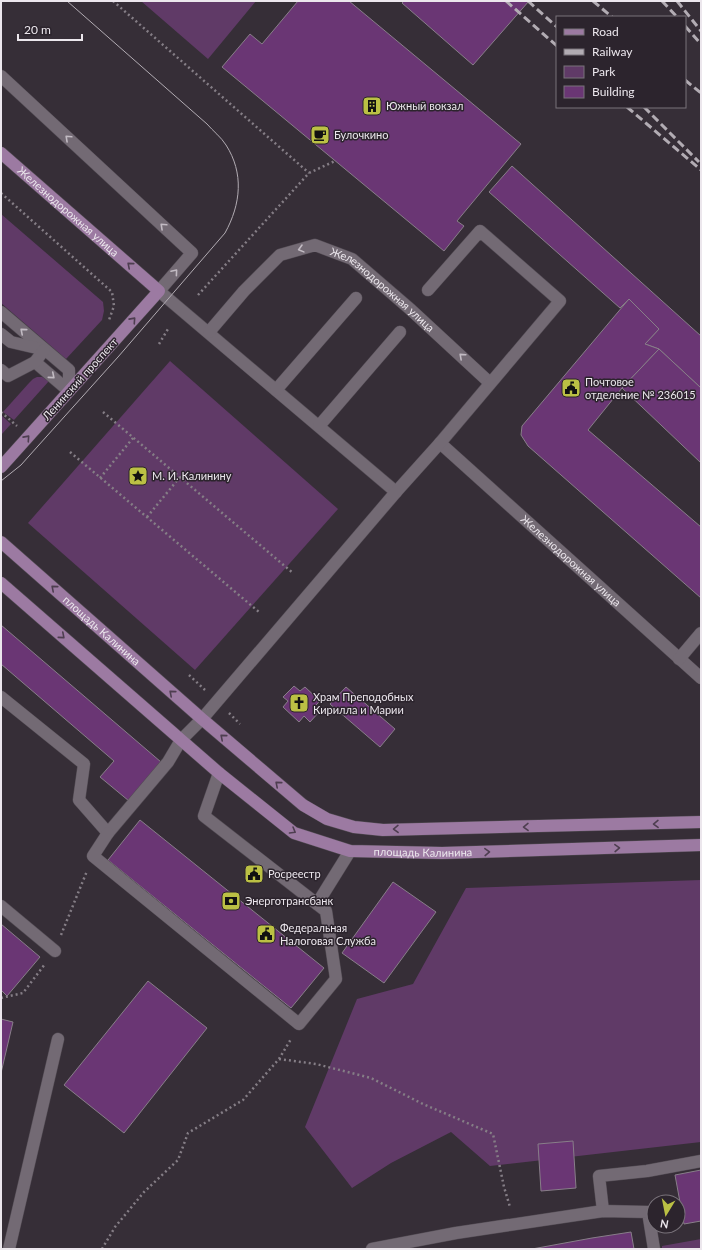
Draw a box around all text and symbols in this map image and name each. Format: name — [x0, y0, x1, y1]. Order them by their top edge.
scale bar — [18, 16, 82, 42]
legend — [556, 16, 686, 108]
text: 20 m — [24, 22, 51, 37]
text: Road — [592, 24, 619, 39]
text: Railway — [592, 44, 633, 59]
text: Park — [592, 64, 616, 79]
text: Building — [592, 84, 635, 99]
building icon: Южный вокзал — [361, 95, 383, 117]
place label: Южный вокзал — [386, 99, 463, 112]
cafe icon: Булочкино — [309, 124, 331, 146]
place label: Булочкино — [334, 128, 389, 141]
one-way arrow — [65, 135, 73, 142]
street label: Железнодорожная улица — [15, 163, 122, 259]
one-way arrow — [160, 223, 168, 231]
one-way arrow — [298, 244, 305, 253]
street label: Железнодорожная улица — [329, 244, 437, 334]
one-way arrow — [127, 263, 135, 270]
one-way arrow — [171, 269, 178, 276]
one-way arrow — [128, 318, 135, 325]
one-way arrow — [20, 329, 27, 336]
street label: Ленинский проспект — [39, 335, 120, 423]
one-way arrow — [459, 354, 466, 361]
one-way arrow — [48, 372, 55, 379]
place label: Почтовое отделение № 236015 — [585, 375, 696, 401]
public building icon: Почтовое отделение № 236015 — [560, 377, 582, 399]
one-way arrow — [22, 435, 30, 443]
place icon: М. И. Калинину — [127, 465, 149, 487]
place label: М. И. Калинину — [152, 469, 232, 482]
street label: Железнодорожная улица — [518, 512, 624, 609]
one-way arrow — [51, 586, 59, 593]
street label: площадь Калинина — [61, 593, 143, 668]
one-way arrow — [57, 631, 65, 639]
one-way arrow — [170, 690, 177, 697]
place label: Храм Преподобных Кирилла и Марии — [313, 690, 414, 716]
church icon: Храм Преподобных Кирилла и Марии — [288, 692, 310, 714]
one-way arrow — [220, 734, 228, 742]
one-way arrow — [276, 782, 283, 789]
one-way arrow — [653, 820, 659, 828]
one-way arrow — [523, 822, 529, 831]
one-way arrow — [393, 825, 399, 833]
one-way arrow — [289, 827, 296, 834]
one-way arrow — [614, 844, 620, 852]
street label: площадь Калинина — [374, 845, 472, 859]
one-way arrow — [484, 847, 490, 856]
public building icon: Росреестр — [243, 863, 265, 885]
place label: Росреестр — [268, 867, 321, 880]
bank icon: Энерготрансбанк — [220, 890, 242, 912]
place label: Энерготрансбанк — [245, 894, 333, 907]
place label: Федеральная Налоговая Служба — [280, 921, 376, 947]
public building icon: Федеральная Налоговая Служба — [255, 923, 277, 945]
north arrow — [646, 1194, 686, 1234]
text: N — [659, 1217, 669, 1231]

